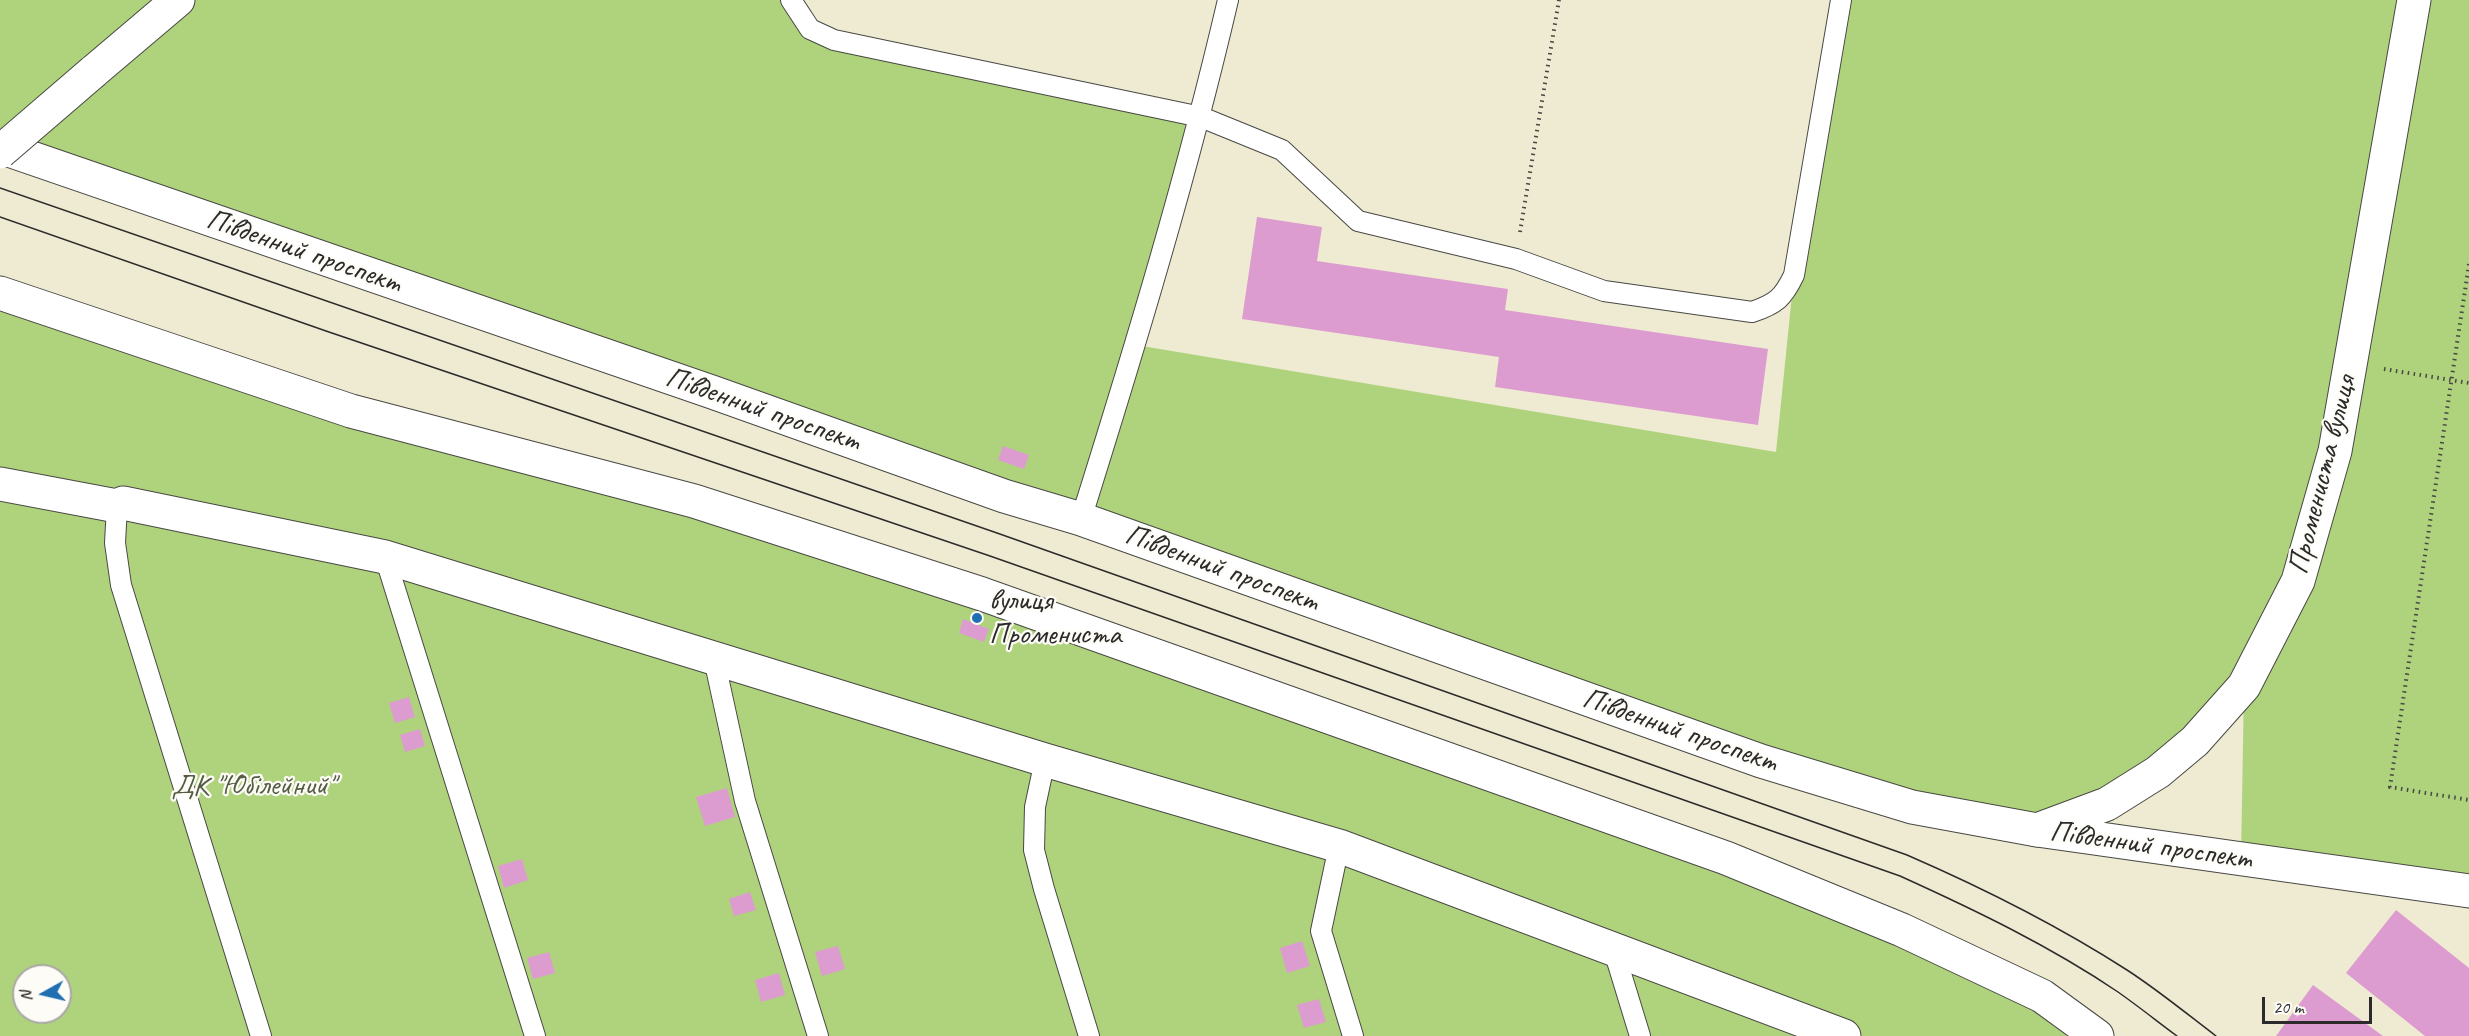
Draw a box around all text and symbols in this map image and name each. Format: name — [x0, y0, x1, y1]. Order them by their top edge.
street label: Південний проспект — [202, 202, 406, 302]
street label: Південний проспект — [661, 360, 865, 460]
street label: Промениста вулиця — [2281, 372, 2365, 578]
street label: Південний проспект — [1120, 517, 1324, 621]
place label: вулиця Промениста — [989, 583, 1121, 654]
marker: вулиця Промениста — [970, 611, 984, 625]
street label: Південний проспект — [1578, 681, 1782, 781]
park label: ДК "Юбілейний" — [171, 768, 335, 804]
street label: Південний проспект — [2048, 814, 2254, 878]
north arrow — [12, 964, 72, 1024]
scale bar — [2265, 985, 2374, 1023]
text: N — [16, 990, 37, 1003]
text: 20 m — [2273, 996, 2304, 1018]

